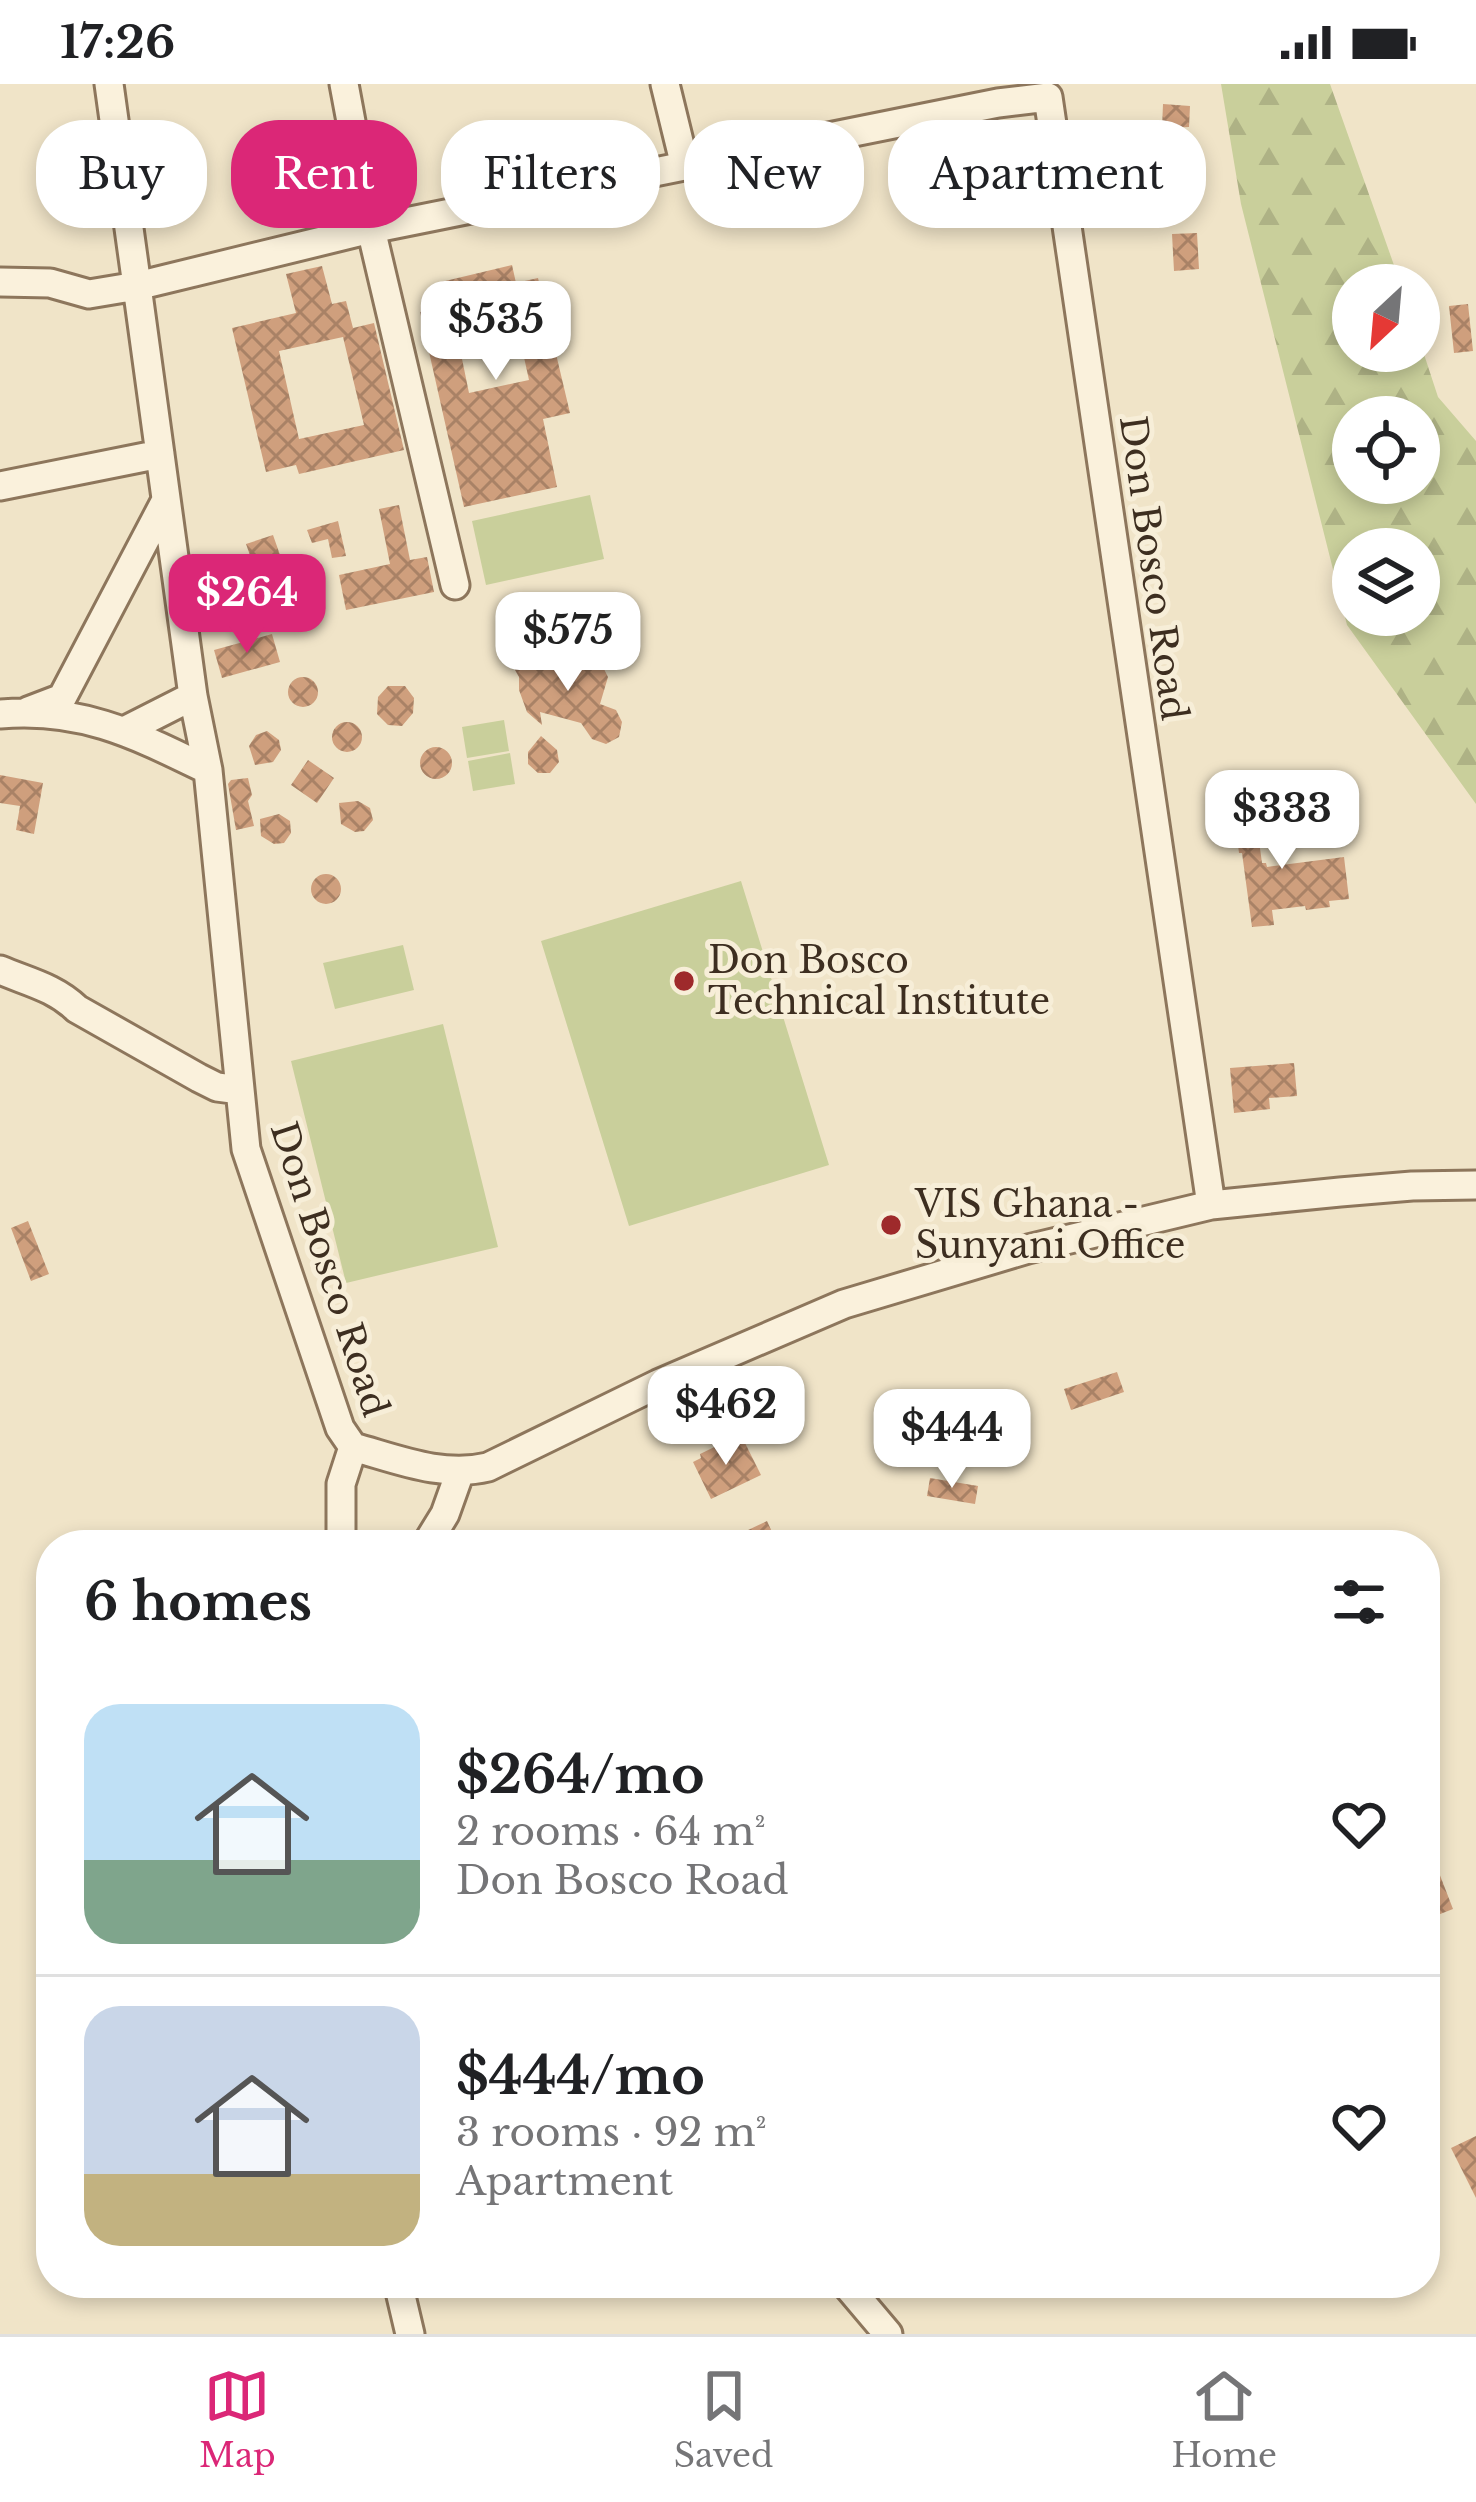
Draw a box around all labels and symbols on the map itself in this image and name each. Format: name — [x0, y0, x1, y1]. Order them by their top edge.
north arrow — [1332, 264, 1440, 372]
pin: $535 — [425, 281, 567, 383]
street label: Don Bosco Road — [1110, 413, 1197, 723]
pin: $264 — [176, 554, 318, 656]
pin: $575 — [497, 592, 639, 694]
pin: $333 — [1211, 770, 1353, 872]
place label: Don Bosco Technical Institute — [708, 938, 1050, 1024]
marker: Don Bosco Technical Institute — [671, 968, 697, 994]
street label: Don Bosco Road — [261, 1116, 398, 1422]
place label: VIS Ghana - Sunyani Office — [914, 1182, 1185, 1268]
marker: VIS Ghana - Sunyani Office — [878, 1212, 904, 1238]
pin: $462 — [655, 1366, 797, 1468]
pin: $444 — [881, 1389, 1023, 1491]

